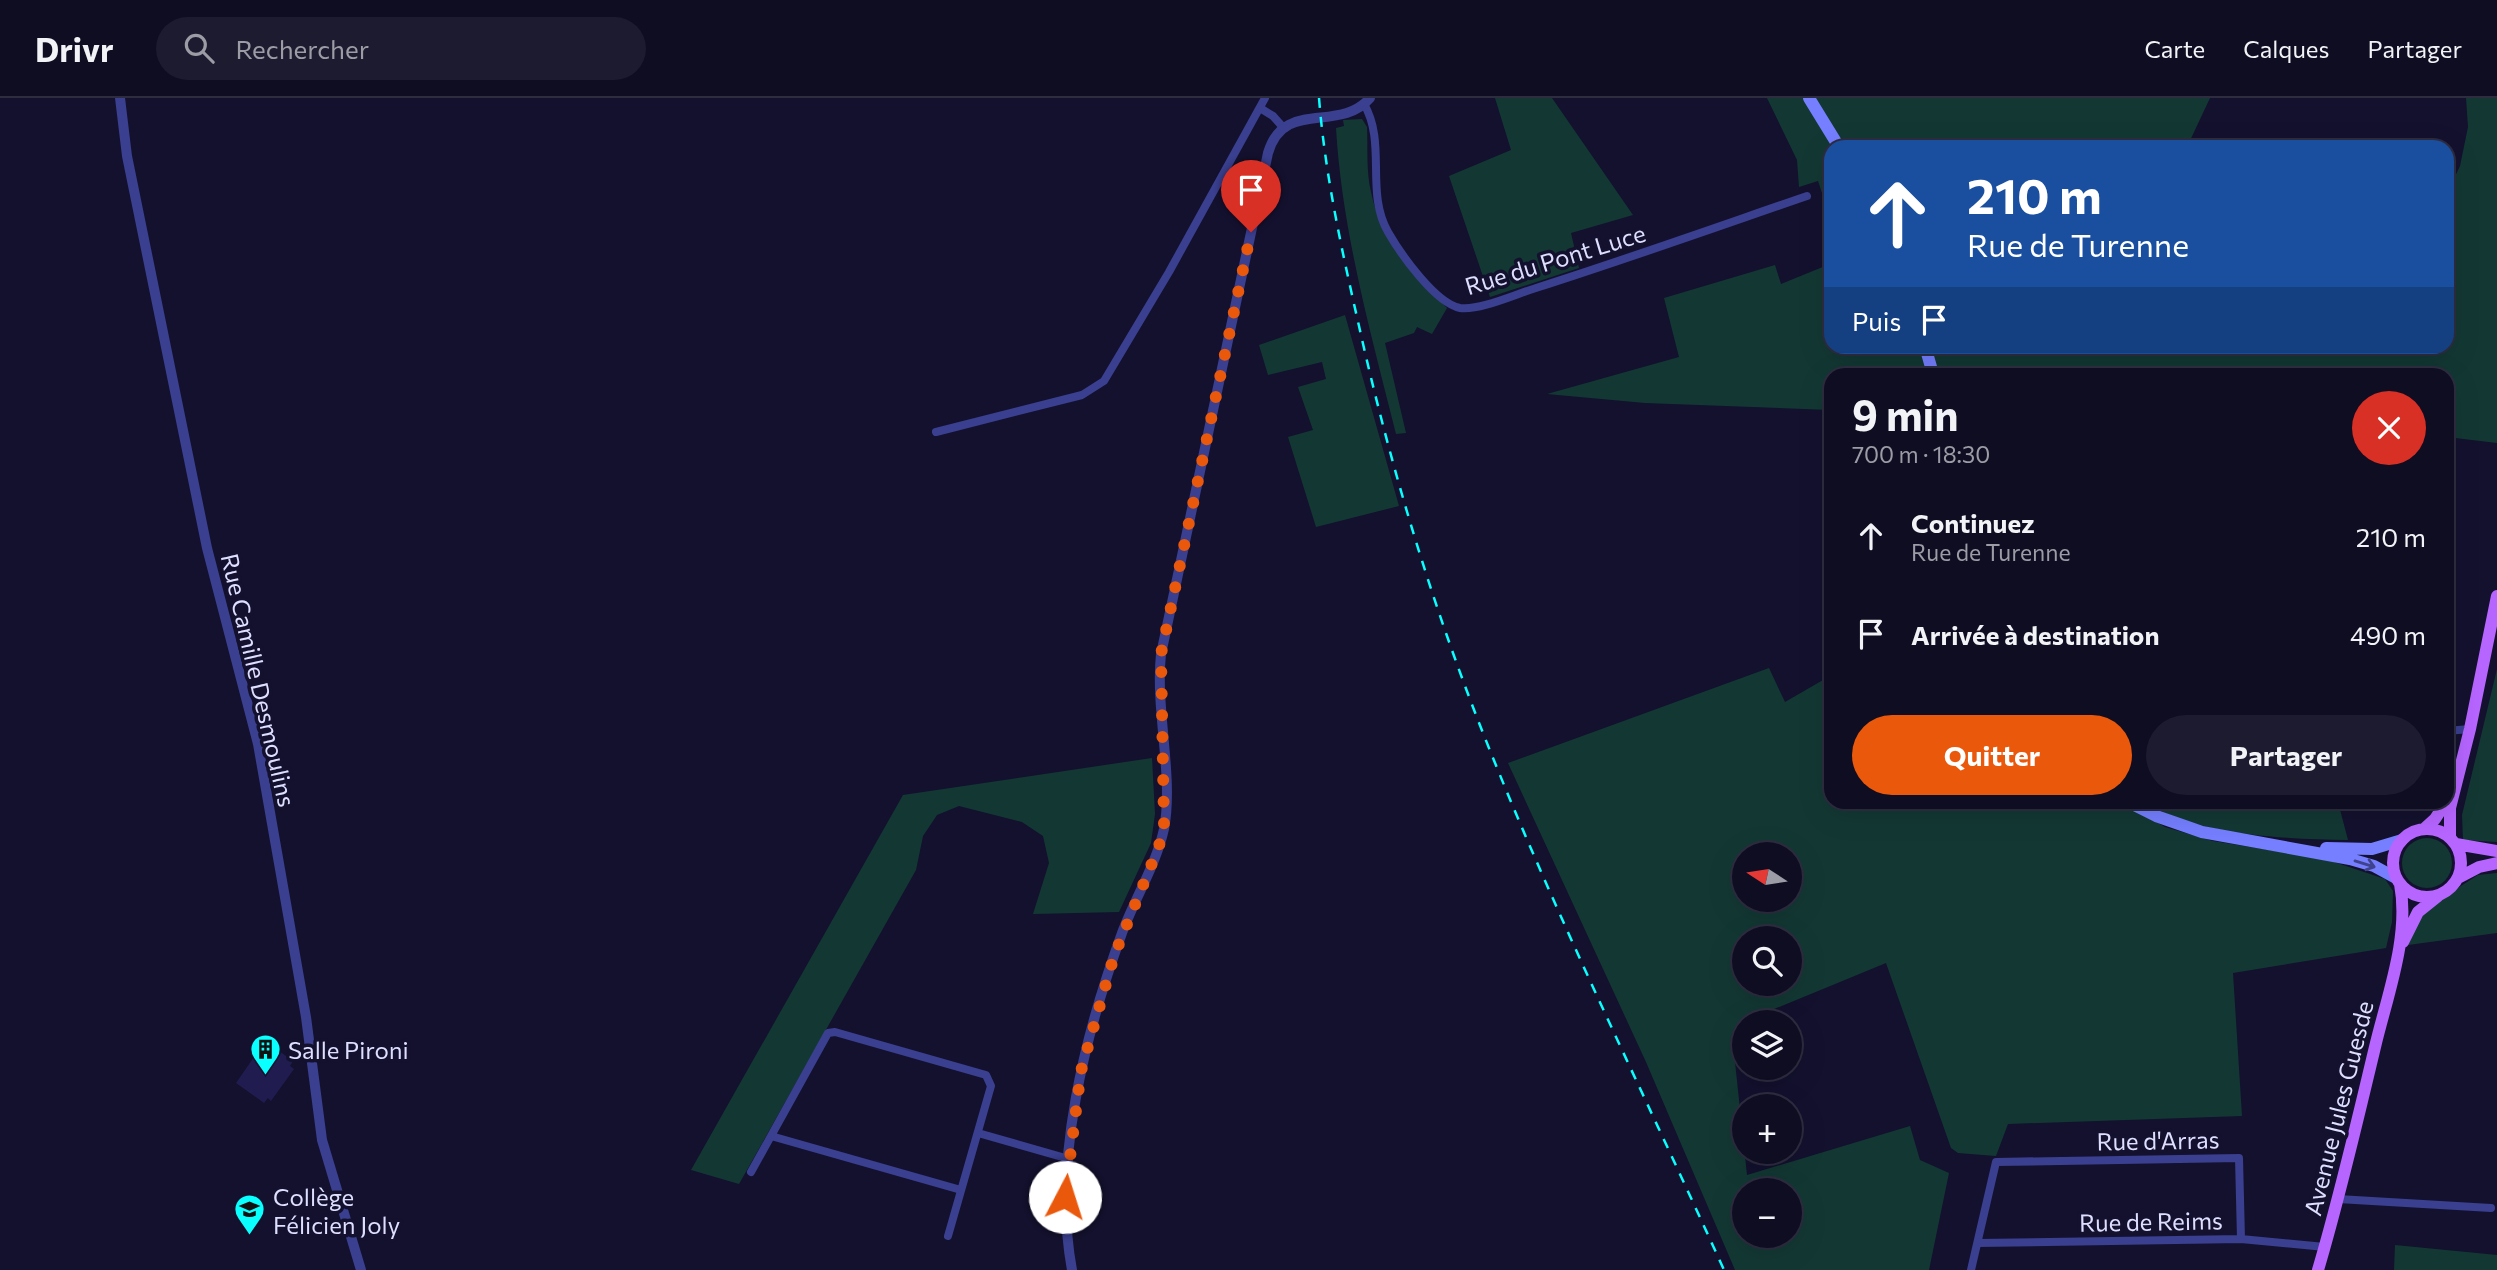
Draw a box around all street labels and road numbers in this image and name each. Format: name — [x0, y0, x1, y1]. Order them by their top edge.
street label: Rue du Pont Luce — [1461, 218, 1649, 300]
street label: Rue Camille Desmoulins — [216, 551, 302, 809]
street label: Avenue Jules Guesde — [2297, 998, 2379, 1218]
street label: Rue d'Arras — [2096, 1124, 2220, 1156]
street label: Rue de Reims — [2079, 1205, 2223, 1237]

